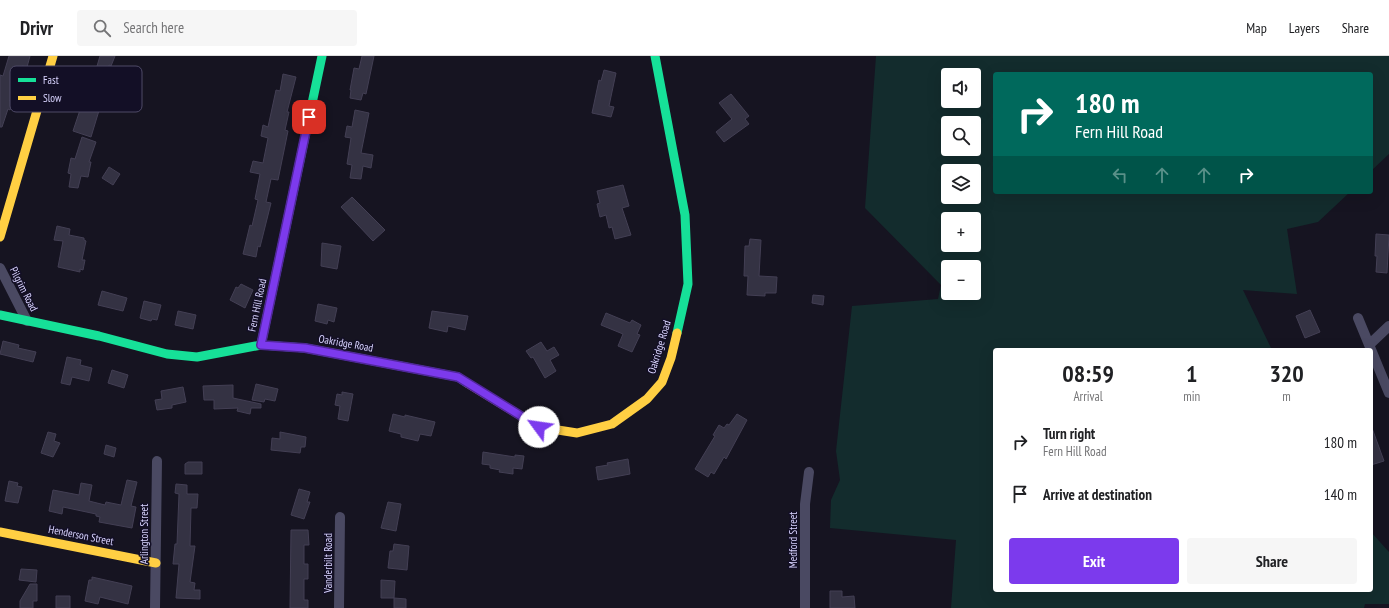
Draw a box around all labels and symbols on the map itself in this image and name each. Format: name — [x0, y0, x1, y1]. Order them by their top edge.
legend — [10, 66, 142, 112]
text: Fast — [43, 73, 59, 87]
text: Slow — [43, 91, 62, 105]
pin — [292, 100, 326, 134]
street label: Pilgrim Road — [7, 264, 41, 314]
street label: Fern Hill Road — [245, 277, 269, 333]
street label: Oakridge Road — [644, 318, 674, 375]
street label: Oakridge Road — [318, 331, 375, 355]
position arrow — [518, 406, 560, 448]
street label: Arlington Street — [137, 504, 151, 564]
street label: Medford Street — [786, 512, 800, 568]
street label: Henderson Street — [47, 522, 115, 548]
street label: Vanderbilt Road — [321, 533, 335, 594]

